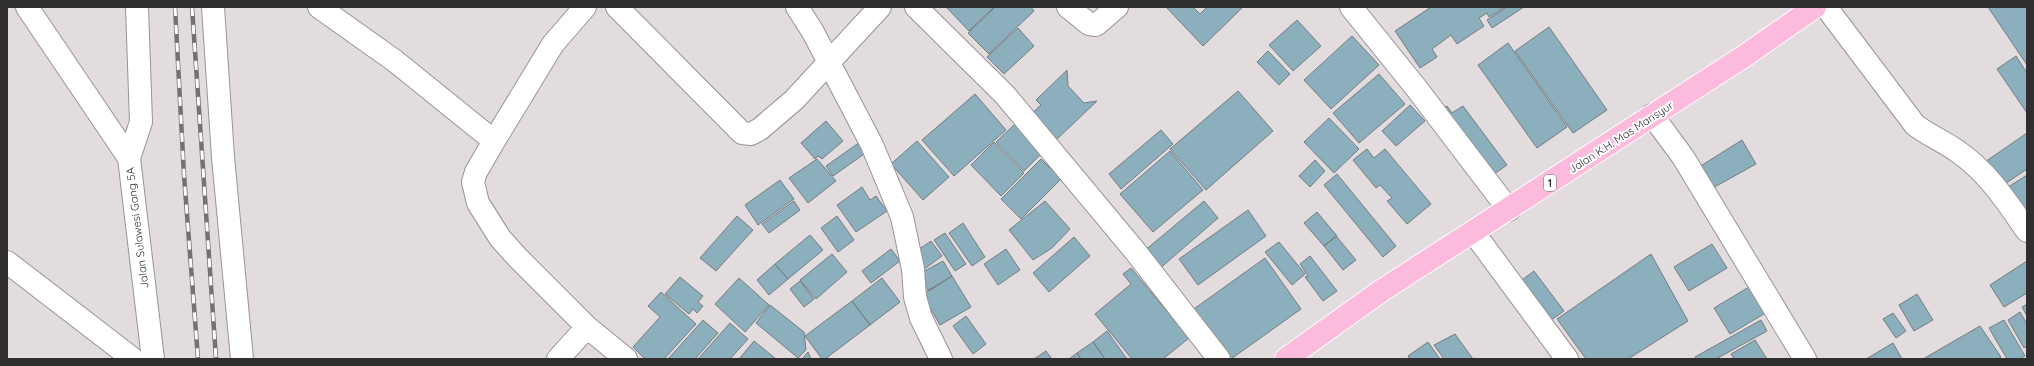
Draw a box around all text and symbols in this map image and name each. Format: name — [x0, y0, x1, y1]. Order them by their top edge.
street label: Jalan K.H. Mas Mansyur — [1566, 98, 1677, 176]
street label: Jalan Sulawesi Gang 5A — [123, 167, 151, 289]
road number: 1 — [1544, 175, 1556, 191]

